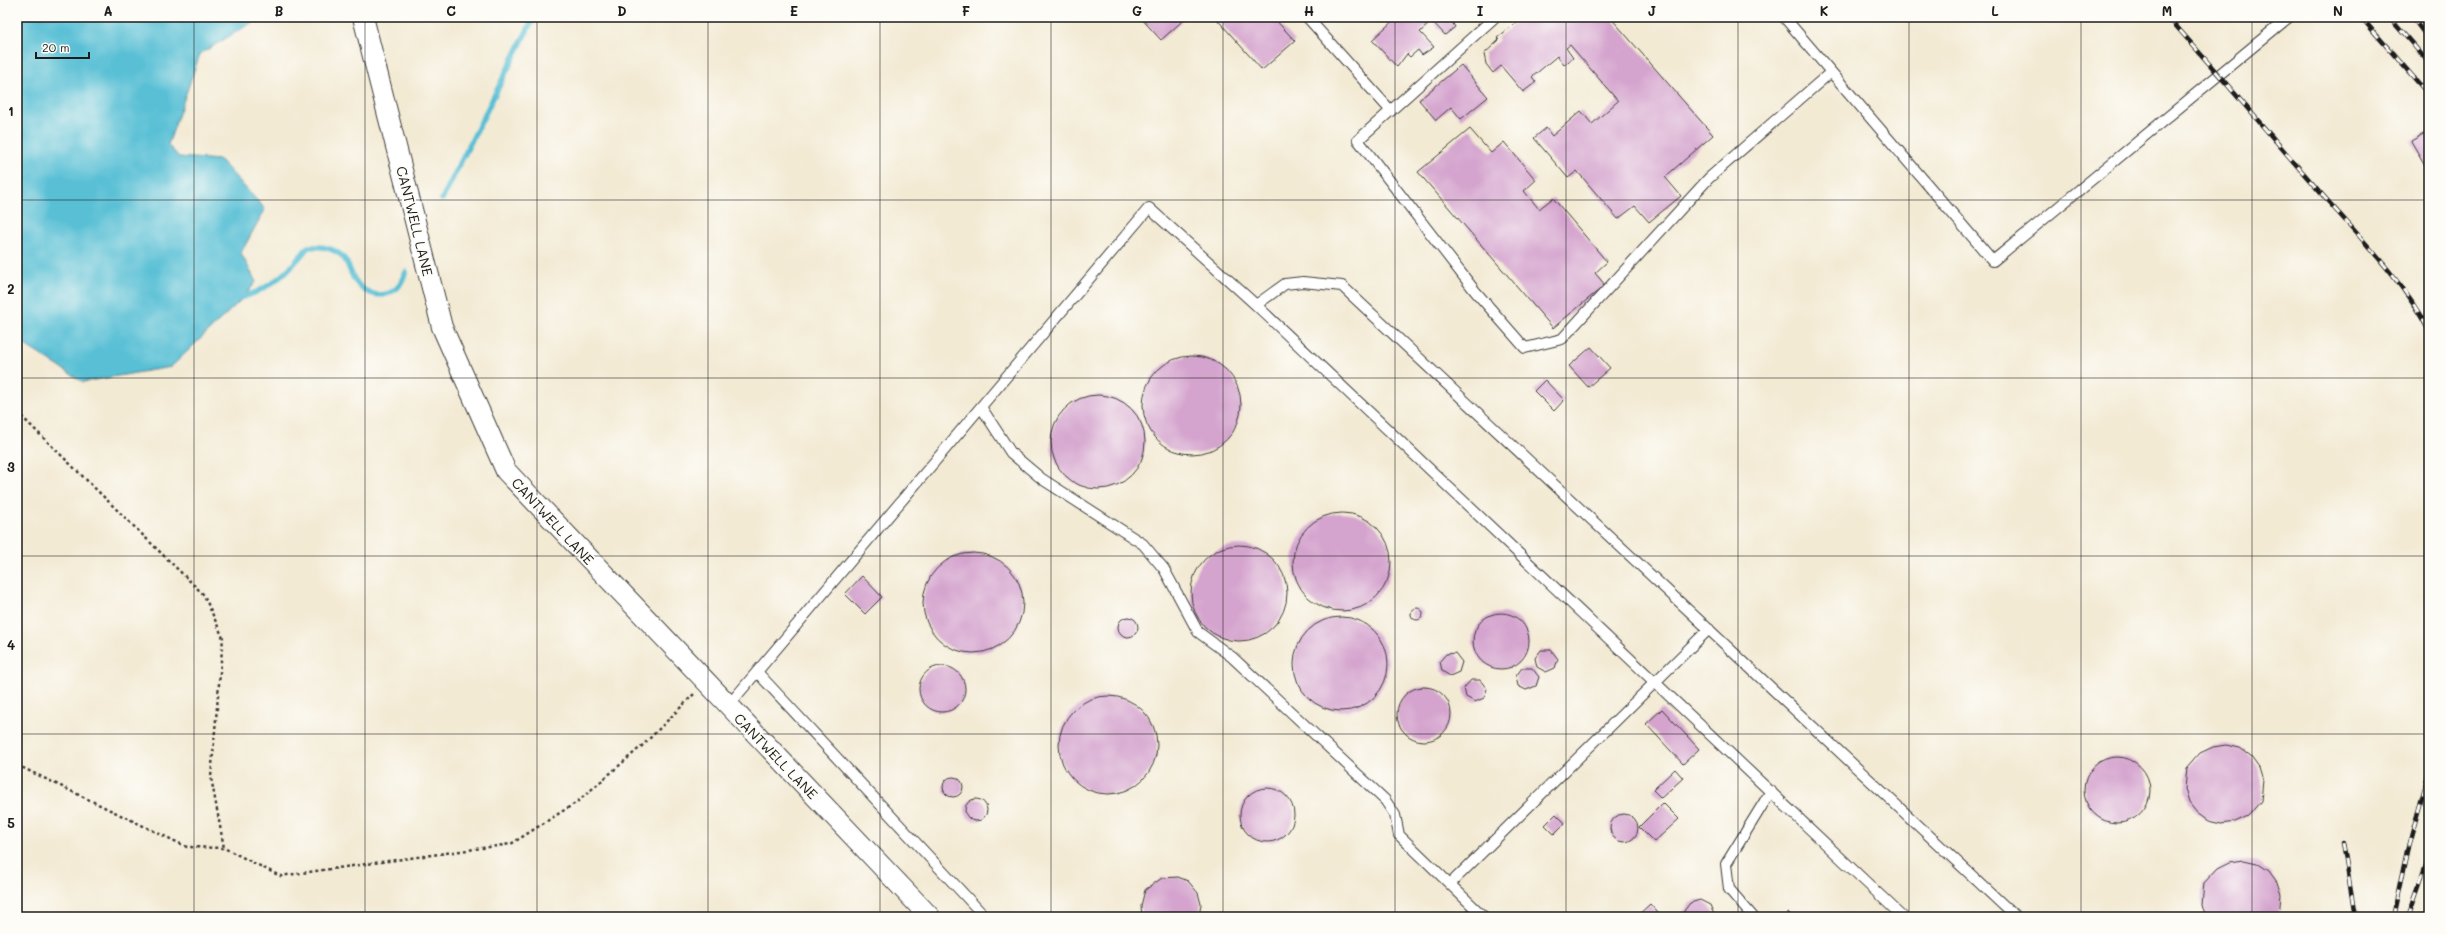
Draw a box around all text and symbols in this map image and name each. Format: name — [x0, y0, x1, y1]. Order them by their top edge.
text: A — [103, 2, 113, 19]
text: B — [275, 2, 284, 19]
text: C — [446, 2, 456, 19]
text: D — [617, 2, 627, 19]
text: E — [790, 2, 798, 19]
text: F — [962, 2, 970, 19]
text: G — [1132, 2, 1142, 19]
text: H — [1304, 2, 1314, 19]
text: I — [1477, 2, 1484, 19]
text: J — [1648, 2, 1656, 19]
text: K — [1820, 2, 1829, 19]
text: L — [1991, 2, 1999, 19]
text: M — [2162, 2, 2172, 19]
text: N — [2333, 2, 2343, 19]
scale bar — [36, 34, 89, 60]
text: 20 m — [42, 39, 70, 55]
text: 1 — [8, 102, 14, 119]
street label: CANTWELL LANE — [392, 164, 438, 278]
text: 2 — [7, 280, 15, 297]
text: 3 — [7, 458, 15, 475]
street label: CANTWELL LANE — [508, 473, 598, 569]
text: 4 — [7, 636, 15, 653]
street label: CANTWELL LANE — [730, 709, 822, 803]
text: 5 — [7, 814, 15, 831]

